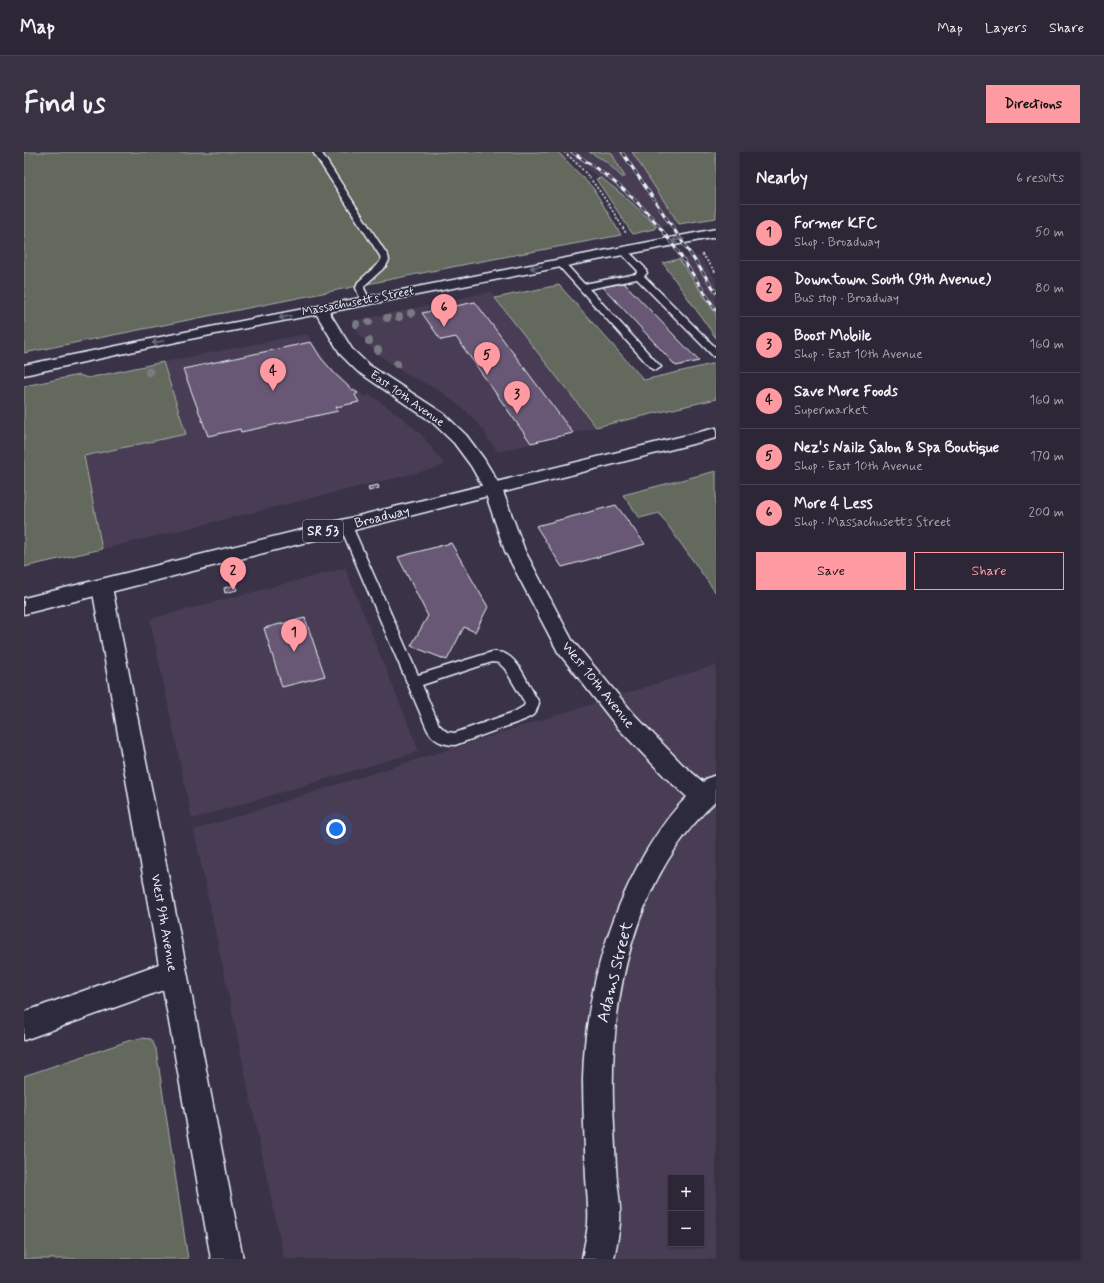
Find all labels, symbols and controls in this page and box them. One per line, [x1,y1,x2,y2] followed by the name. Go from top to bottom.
[20,15,55,40] text: Map
[937,19,963,37] text: Map
[985,19,1027,37] text: Layers
[1049,19,1084,37] text: Share
[986,85,1080,123] button: Directions
[24,86,105,123] text: Find us
[756,167,808,189] text: Nearby
[1016,170,1064,187] text: 6 results
[794,214,877,234] text: Former KFC
[766,224,772,241] text: 1
[1035,224,1064,241] text: 50 m
[794,234,880,251] text: Shop · Broadway
[672,236,685,244] one-way arrow
[530,264,543,272] one-way arrow
[794,270,991,290] text: Downtown South (9th Avenue)
[766,280,772,297] text: 2
[1035,280,1064,297] text: 80 m
[301,283,416,321] street label: Massachusetts Street
[794,290,899,307] text: Bus stop · Broadway
[431,294,457,327] pin: 6
[279,313,292,321] one-way arrow
[794,326,872,346] text: Boost Mobile
[766,336,772,353] text: 3
[1029,336,1064,353] text: 160 m
[151,338,164,346] one-way arrow
[474,342,500,375] pin: 5
[794,346,923,363] text: Shop · East 10th Avenue
[260,358,286,391] pin: 4
[367,367,448,431] street label: East 10th Avenue
[504,381,530,414] pin: 3
[794,382,898,402] text: Save More Foods
[765,392,773,409] text: 4
[1029,392,1064,409] text: 160 m
[794,402,868,419] text: Supermarket
[794,438,999,458] text: Nez's Nailz Salon & Spa Boutique
[765,448,773,465] text: 5
[1030,448,1064,465] text: 170 m
[794,458,923,475] text: Shop · East 10th Avenue
[794,494,873,514] text: More 4 Less
[353,501,411,533] street label: Broadway
[766,504,772,521] text: 6
[1029,504,1064,521] text: 200 m
[794,514,951,531] text: Shop · Massachusetts Street
[303,520,343,542] road number: SR 53
[756,552,906,590] button: Save
[914,552,1064,590] button: Share
[220,557,246,590] pin: 2
[281,619,307,652] pin: 1
[558,638,638,732] street label: West 10th Avenue
[326,819,346,839] your location
[147,873,181,973] street label: West 9th Avenue
[592,919,638,1025] street label: Adams Street
[668,1175,704,1247] map controls
[668,1175,704,1211] button: +
[668,1211,704,1247] button: −

